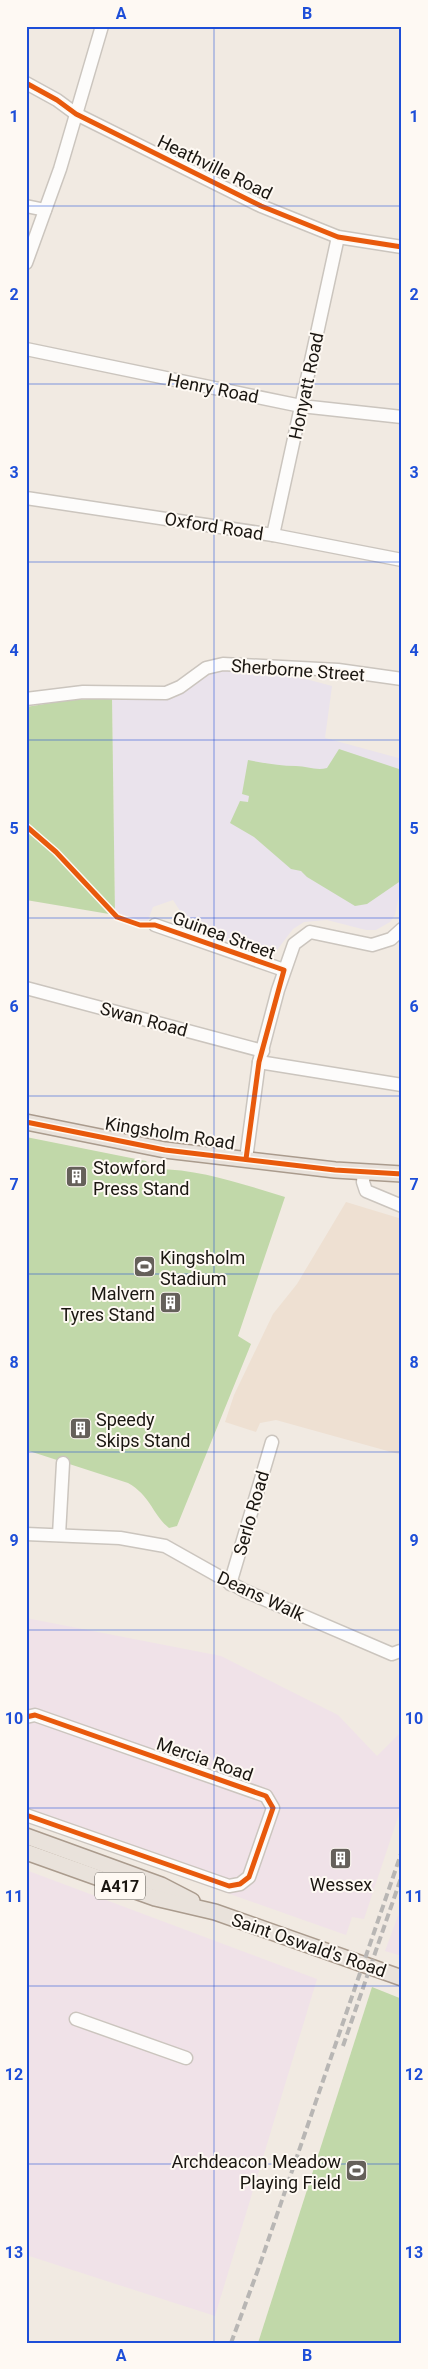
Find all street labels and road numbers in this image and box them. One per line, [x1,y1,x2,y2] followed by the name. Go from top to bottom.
[154,130,276,204] street label: Heathville Road
[284,331,328,441] street label: Honyatt Road
[165,369,261,407] street label: Henry Road
[163,508,265,544] street label: Oxford Road
[230,655,366,685] street label: Sherborne Street
[170,907,278,963] street label: Guinea Street
[98,997,190,1041] street label: Swan Road
[104,1112,236,1154] street label: Kingsholm Road
[229,1468,273,1558] street label: Serlo Road
[214,1567,309,1626] street label: Deans Walk
[154,1733,256,1785] street label: Mercia Road
[95,1872,145,1900] road number: A417
[229,1909,389,1981] street label: Saint Oswald's Road

